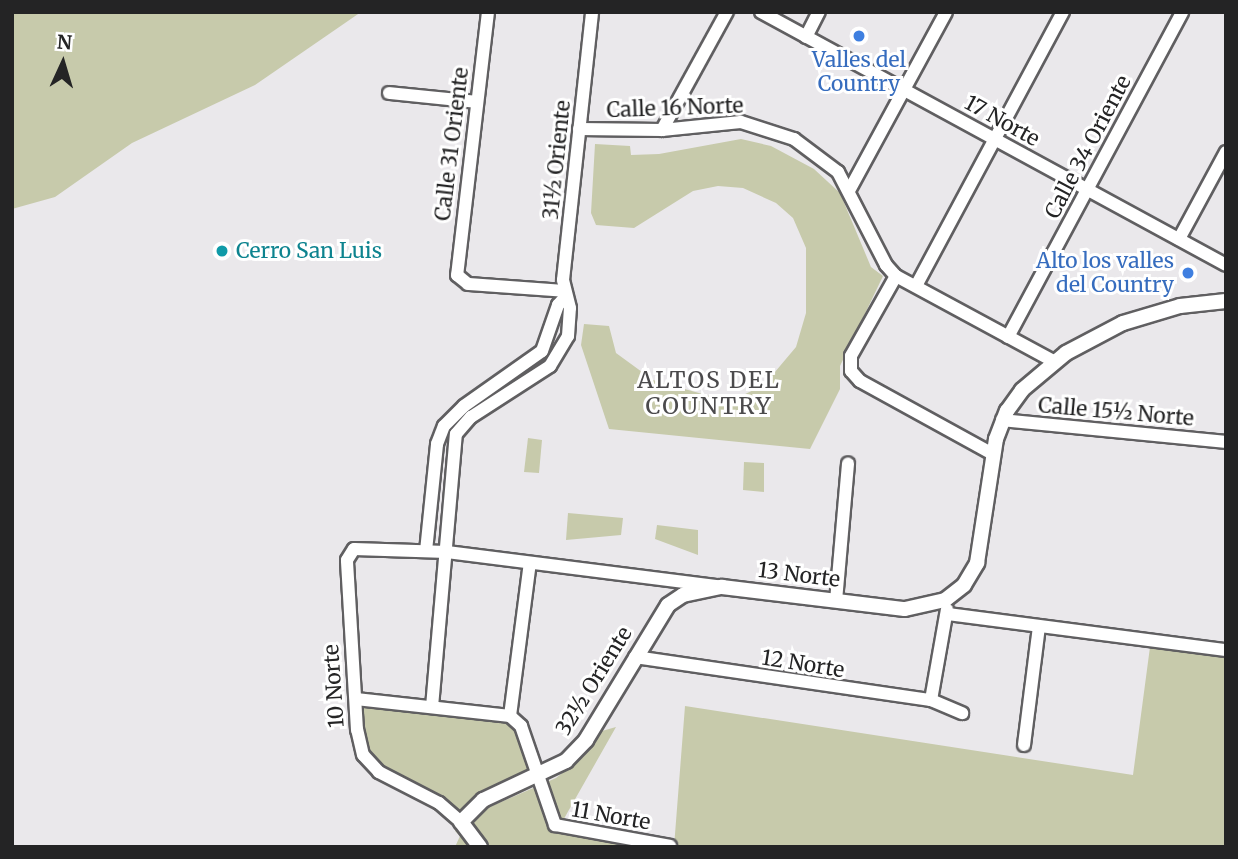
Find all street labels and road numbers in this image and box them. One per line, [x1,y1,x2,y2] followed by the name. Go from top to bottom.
[430,66,474,222] street label: Calle 31 Oriente
[1040,71,1136,223] street label: Calle 34 Oriente
[960,90,1044,152] street label: 17 Norte
[606,93,744,123] street label: Calle 16 Norte
[538,99,576,221] street label: 31½ Oriente
[1037,393,1195,431] street label: Calle 15½ Norte
[757,557,841,593] street label: 13 Norte
[551,622,637,740] street label: 32½ Oriente
[319,643,349,729] street label: 10 Norte
[760,645,846,683] street label: 12 Norte
[570,797,652,835] street label: 11 Norte

